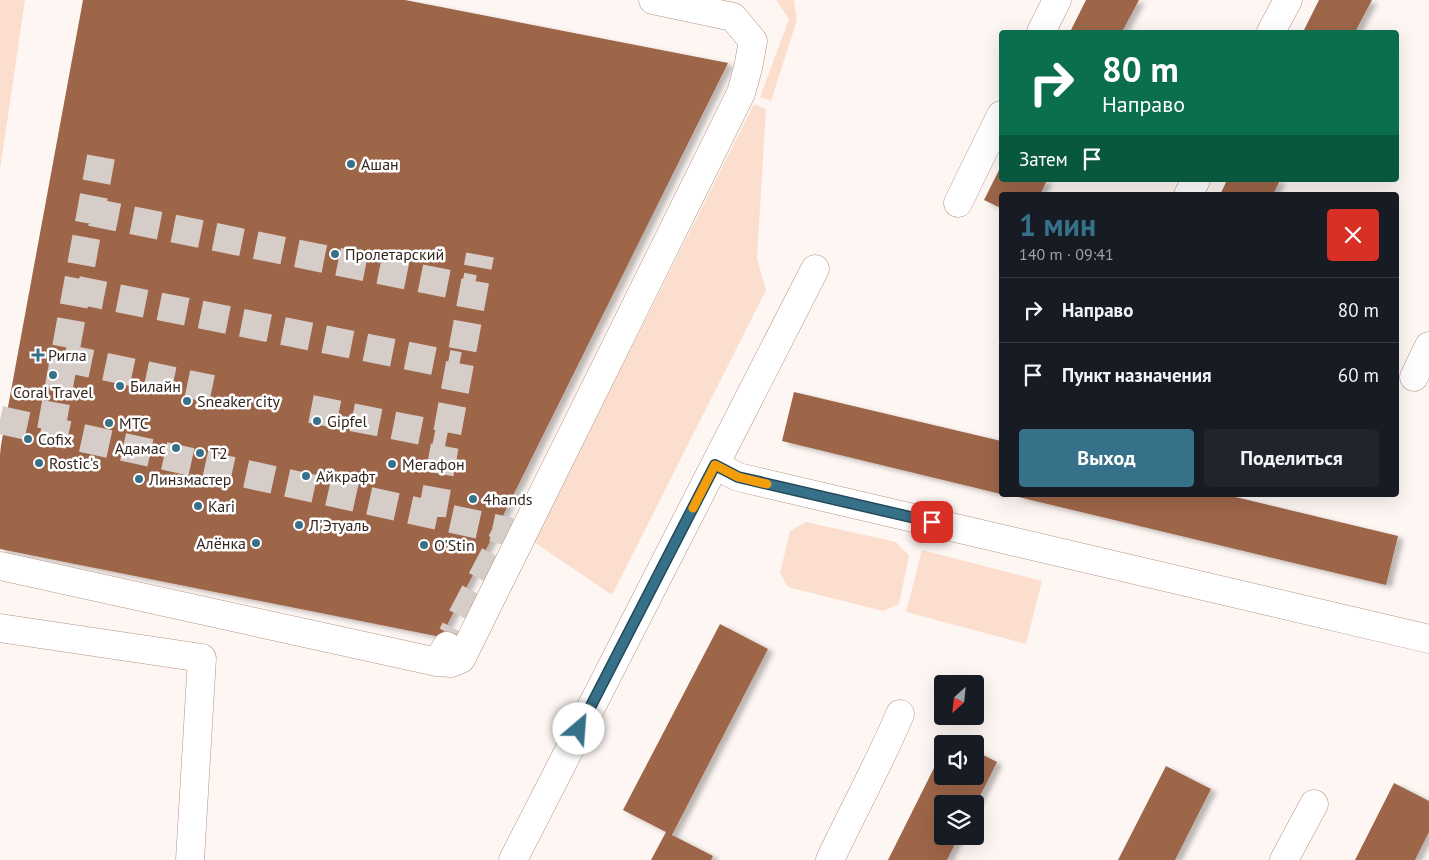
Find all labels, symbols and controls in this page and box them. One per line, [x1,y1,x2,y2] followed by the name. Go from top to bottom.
[1102,46,1179,92] text: 80 m
[1019,50,1084,115] icon: right
[1102,90,1185,118] text: Направо
[1078,145,1106,173] icon: arrive
[1019,147,1068,171] text: Затем
[361,154,399,174] place label: Ашан
[345,158,357,170] marker: Ашан
[1019,205,1096,244] text: 1 мин
[1327,209,1379,261] button: close
[345,244,444,264] place label: Пролетарский
[1019,244,1114,264] text: 140 m · 09:41
[329,248,341,260] marker: Пролетарский
[1019,296,1047,324] icon: right
[1062,298,1133,322] text: Направо
[1338,298,1379,322] text: 80 m
[48,345,87,365] place label: Ригла
[32,349,44,361] marker: Ригла
[1019,361,1047,389] icon: arrive
[1062,363,1212,387] text: Пункт назначения
[1338,363,1379,387] text: 60 m
[47,369,59,381] marker: Coral Travel
[130,376,181,396] place label: Билайн
[114,380,126,392] marker: Билайн
[13,382,93,402] place label: Coral Travel
[197,391,281,411] place label: Sneaker city
[181,395,193,407] marker: Sneaker city
[327,411,368,431] place label: Gipfel
[119,413,149,433] place label: МТС
[311,415,323,427] marker: Gipfel
[103,417,115,429] marker: МТС
[38,429,72,449] place label: Cofix
[1019,429,1194,487] button: Выход
[1204,429,1379,487] button: Поделиться
[22,433,34,445] marker: Cofix
[115,438,166,458] place label: Адамас
[170,442,182,454] marker: Адамас
[210,443,228,463] place label: T2
[194,447,206,459] marker: T2
[49,453,99,473] place label: Rostic's
[402,454,465,474] place label: Мегафон
[33,457,45,469] marker: Rostic's
[386,458,398,470] marker: Мегафон
[316,466,376,486] place label: Айкрафт
[148,469,232,489] place label: Линзмастер
[300,470,312,482] marker: Айкрафт
[133,473,145,485] marker: Линзмастер
[483,489,533,509] place label: 4hands
[467,493,479,505] marker: 4hands
[208,496,235,516] place label: Kari
[192,500,204,512] marker: Kari
[911,501,953,543] pin
[918,508,946,536] icon: arrive
[308,515,369,535] place label: Л'Этуаль
[293,519,305,531] marker: Л'Этуаль
[196,533,246,553] place label: Алёнка
[434,535,475,555] place label: O'Stin
[250,537,262,549] marker: Алёнка
[418,539,430,551] marker: O'Stin
[934,675,984,725] north arrow
[934,675,984,845] map controls
[552,702,604,754] position arrow
[934,735,984,785] button: sound
[934,795,984,845] button: layers

